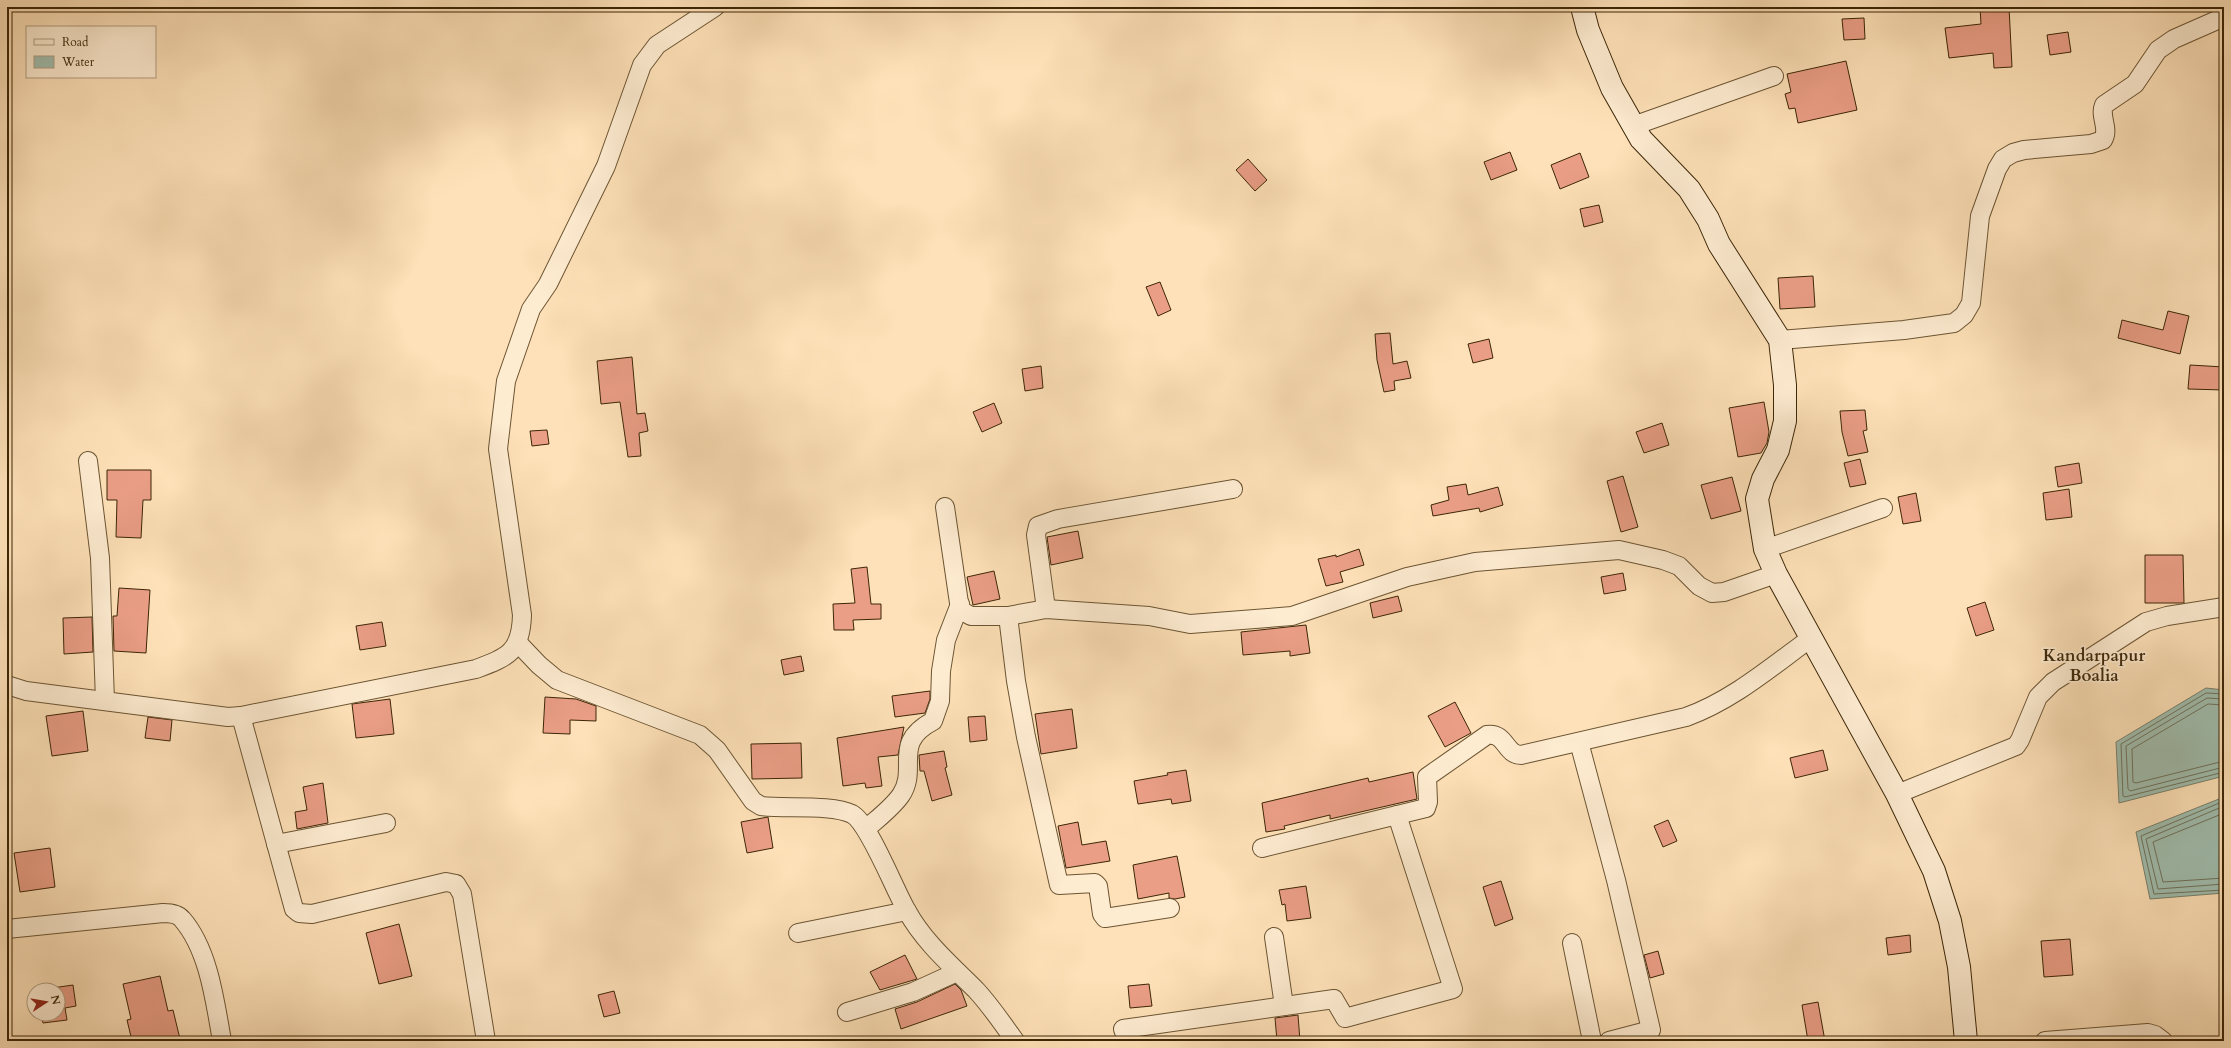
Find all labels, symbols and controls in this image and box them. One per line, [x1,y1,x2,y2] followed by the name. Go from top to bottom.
[26,26,156,78] legend
[62,34,89,50] text: Road
[61,54,95,70] text: Water
[2043,644,2146,687] district label: Kandarpapur Boalia
[26,982,66,1022] north arrow
[47,994,64,1007] text: N

